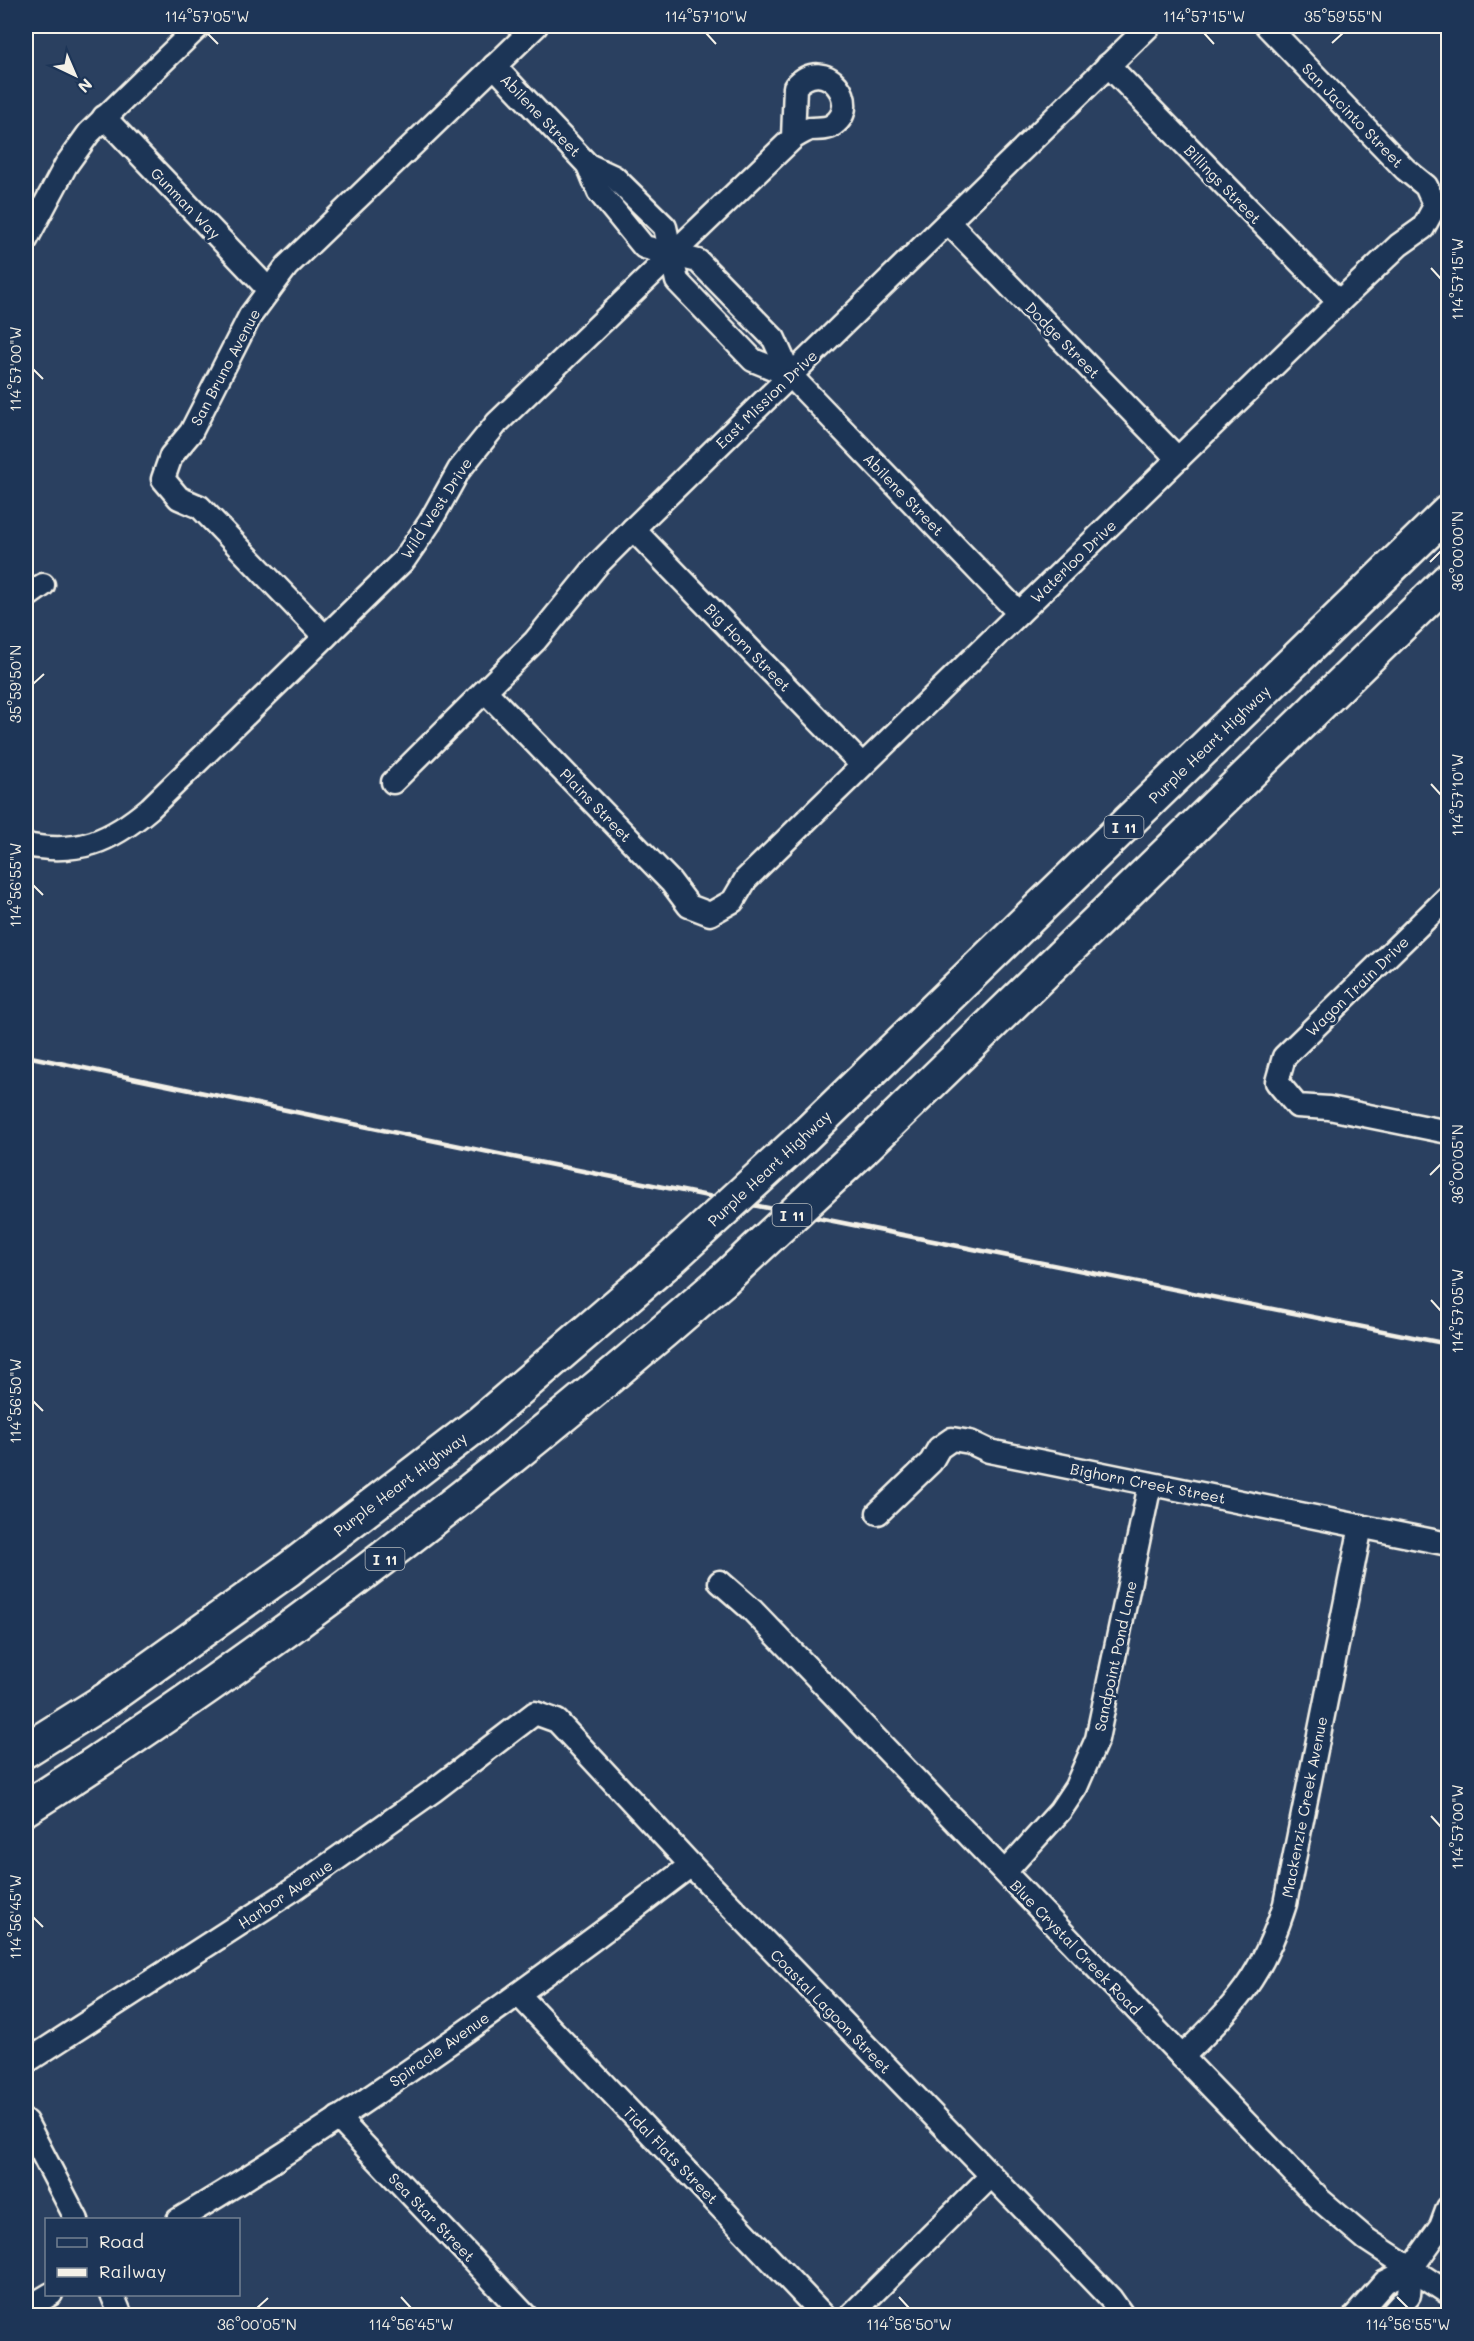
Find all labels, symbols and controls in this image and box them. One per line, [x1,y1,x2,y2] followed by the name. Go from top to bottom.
[165,6,249,26] text: 114°57'05"W
[665,6,747,26] text: 114°57'10"W
[1163,6,1245,26] text: 114°57'15"W
[1304,6,1382,26] text: 35°59'55"N
[45,45,105,105] north arrow
[1298,58,1408,172] street label: San Jacinto Street
[496,69,586,161] street label: Abilene Street
[74,74,97,98] text: N
[1180,140,1266,228] street label: Billings Street
[147,163,225,243] street label: Gunman Way
[1447,238,1467,320] text: 114°57'15"W
[1021,297,1105,383] street label: Dodge Street
[186,305,264,429] street label: San Bruno Avenue
[5,326,25,412] text: 114°57'00"W
[711,345,821,453] street label: East Mission Drive
[859,448,949,540] street label: Abilene Street
[396,454,476,562] street label: Wild West Drive
[1447,511,1467,591] text: 36°00'00"N
[1026,515,1120,607] street label: Waterloo Drive
[701,599,795,695] street label: Big Horn Street
[5,645,25,723] text: 35°59'50"N
[1144,681,1274,807] street label: Purple Heart Highway
[1447,754,1467,836] text: 114°57'10"W
[556,764,636,846] street label: Plains Street
[1104,816,1144,838] road number: I 11
[5,842,25,928] text: 114°56'55"W
[1301,932,1413,1040] street label: Wagon Train Drive
[703,1105,835,1230] street label: Purple Heart Highway
[1447,1124,1467,1204] text: 36°00'05"N
[772,1204,812,1226] road number: I 11
[1447,1269,1467,1353] text: 114°57'05"W
[5,1358,25,1444] text: 114°56'50"W
[329,1427,471,1541] street label: Purple Heart Highway
[1069,1458,1227,1508] street label: Bighorn Creek Street
[366,1548,404,1570] road number: I 11
[1089,1579,1141,1733] street label: Sandpoint Pond Lane
[1277,1715,1331,1899] street label: Mackenzie Creek Avenue
[1447,1784,1467,1870] text: 114°57'00"W
[234,1855,336,1933] street label: Harbor Avenue
[5,1874,25,1960] text: 114°56'45"W
[1006,1875,1146,2019] street label: Blue Crystal Creek Road
[766,1945,896,2077] street label: Coastal Lagoon Street
[385,2007,493,2091] street label: Spiracle Avenue
[619,2102,723,2208] street label: Tidal Flats Street
[384,2168,480,2266] street label: Sea Star Street
[45,2218,240,2296] legend
[99,2229,144,2253] text: Road
[99,2259,166,2283] text: Railway
[217,2314,297,2334] text: 36°00'05"N
[368,2314,454,2334] text: 114°56'45"W
[866,2314,952,2334] text: 114°56'50"W
[1365,2314,1451,2334] text: 114°56'55"W

